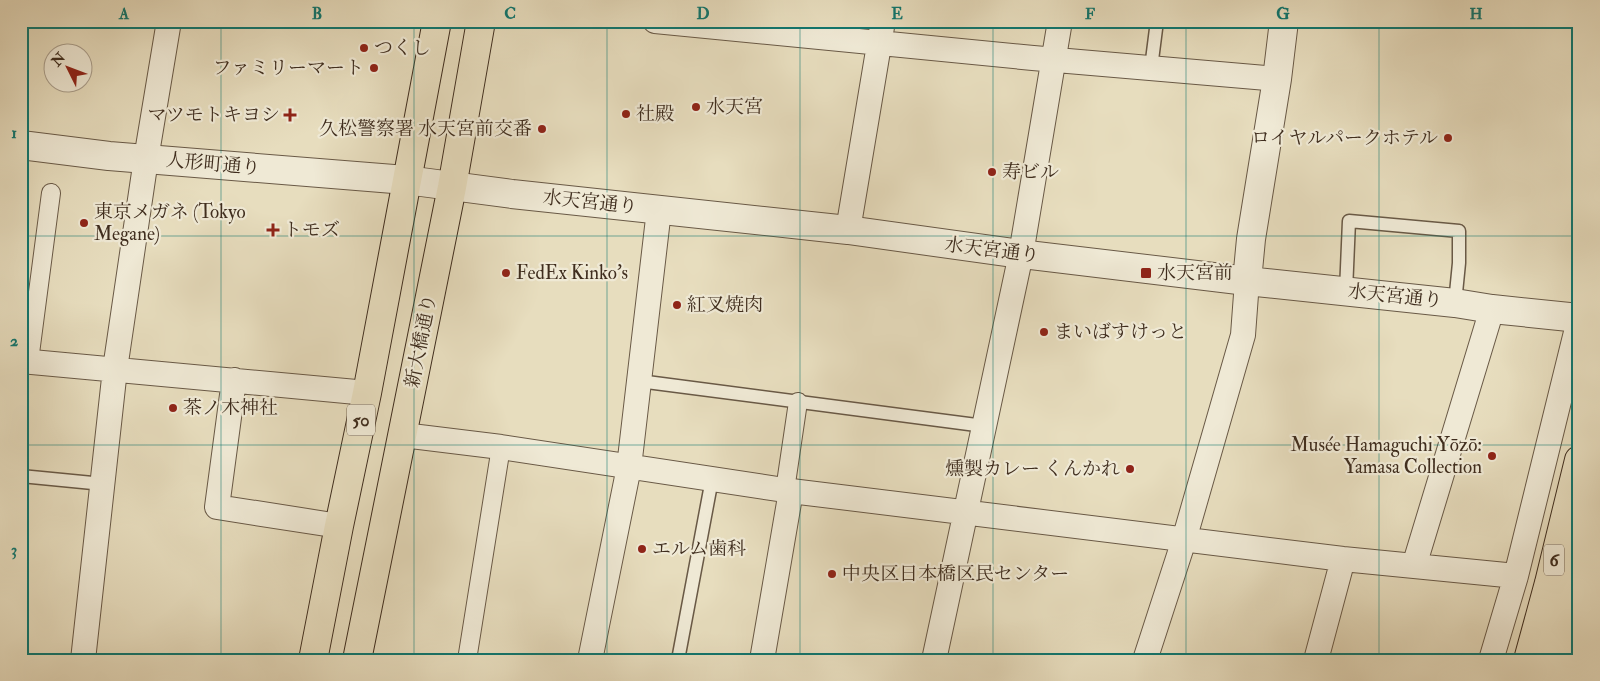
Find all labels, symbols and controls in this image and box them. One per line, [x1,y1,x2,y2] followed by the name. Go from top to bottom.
[118,4,130,24] text: A
[312,4,322,24] text: B
[504,4,516,24] text: C
[696,4,710,24] text: D
[891,4,903,24] text: E
[1085,4,1095,24] text: F
[1276,4,1290,24] text: G
[1469,4,1483,24] text: H
[374,36,431,60] place label: つくし
[42,42,92,92] north arrow
[358,42,370,54] marker: つくし
[48,49,70,71] text: N
[212,56,364,80] place label: ファミリーマート
[368,62,380,74] marker: ファミリーマート
[706,95,763,119] place label: 水天宮
[690,101,702,113] marker: 水天宮
[636,102,674,126] place label: 社殿
[148,103,280,127] place label: マツモトキヨシ
[620,108,632,120] marker: 社殿
[284,109,296,121] marker: マツモトキヨシ
[319,117,532,141] place label: 久松警察署 水天宮前交番
[11,123,17,143] text: 1
[536,123,548,135] marker: 久松警察署 水天宮前交番
[1251,126,1438,150] place label: ロイヤルパークホテル
[1442,132,1454,144] marker: ロイヤルパークホテル
[165,148,261,180] street label: 人形町通り
[1002,160,1059,184] place label: 寿ビル
[986,166,998,178] marker: 寿ビル
[541,185,639,219] street label: 水天宮通り
[94,200,246,246] place label: 東京メガネ (Tokyo Megane)
[78,217,90,229] marker: 東京メガネ (Tokyo Megane)
[283,218,340,242] place label: トモズ
[267,224,279,236] marker: トモズ
[943,232,1041,268] street label: 水天宮通り
[516,261,628,285] place label: FedEx Kinko's
[1157,261,1233,285] place label: 水天宮前
[1139,266,1153,280] marker: 水天宮前
[500,267,512,279] marker: FedEx Kinko's
[1346,279,1444,313] street label: 水天宮通り
[400,292,442,390] street label: 新大橋通り
[687,293,763,317] place label: 紅叉焼肉
[671,299,683,311] marker: 紅叉焼肉
[1054,320,1187,344] place label: まいばすけっと
[1038,326,1050,338] marker: まいばすけっと
[10,331,18,351] text: 2
[183,396,278,420] place label: 茶ノ木神社
[167,402,179,414] marker: 茶ノ木神社
[347,404,375,436] road number: 50
[1290,433,1482,479] place label: Musée Hamaguchi Yōzō: Yamasa Collection
[1486,450,1498,462] marker: Musée Hamaguchi Yōzō: Yamasa Collection
[945,457,1120,481] place label: 燻製カレー くんかれ
[1124,463,1136,475] marker: 燻製カレー くんかれ
[652,537,746,561] place label: エルム歯科
[11,540,17,560] text: 3
[636,543,648,555] marker: エルム歯科
[1544,544,1564,576] road number: 6
[842,562,1069,586] place label: 中央区日本橋区民センター
[826,568,838,580] marker: 中央区日本橋区民センター

